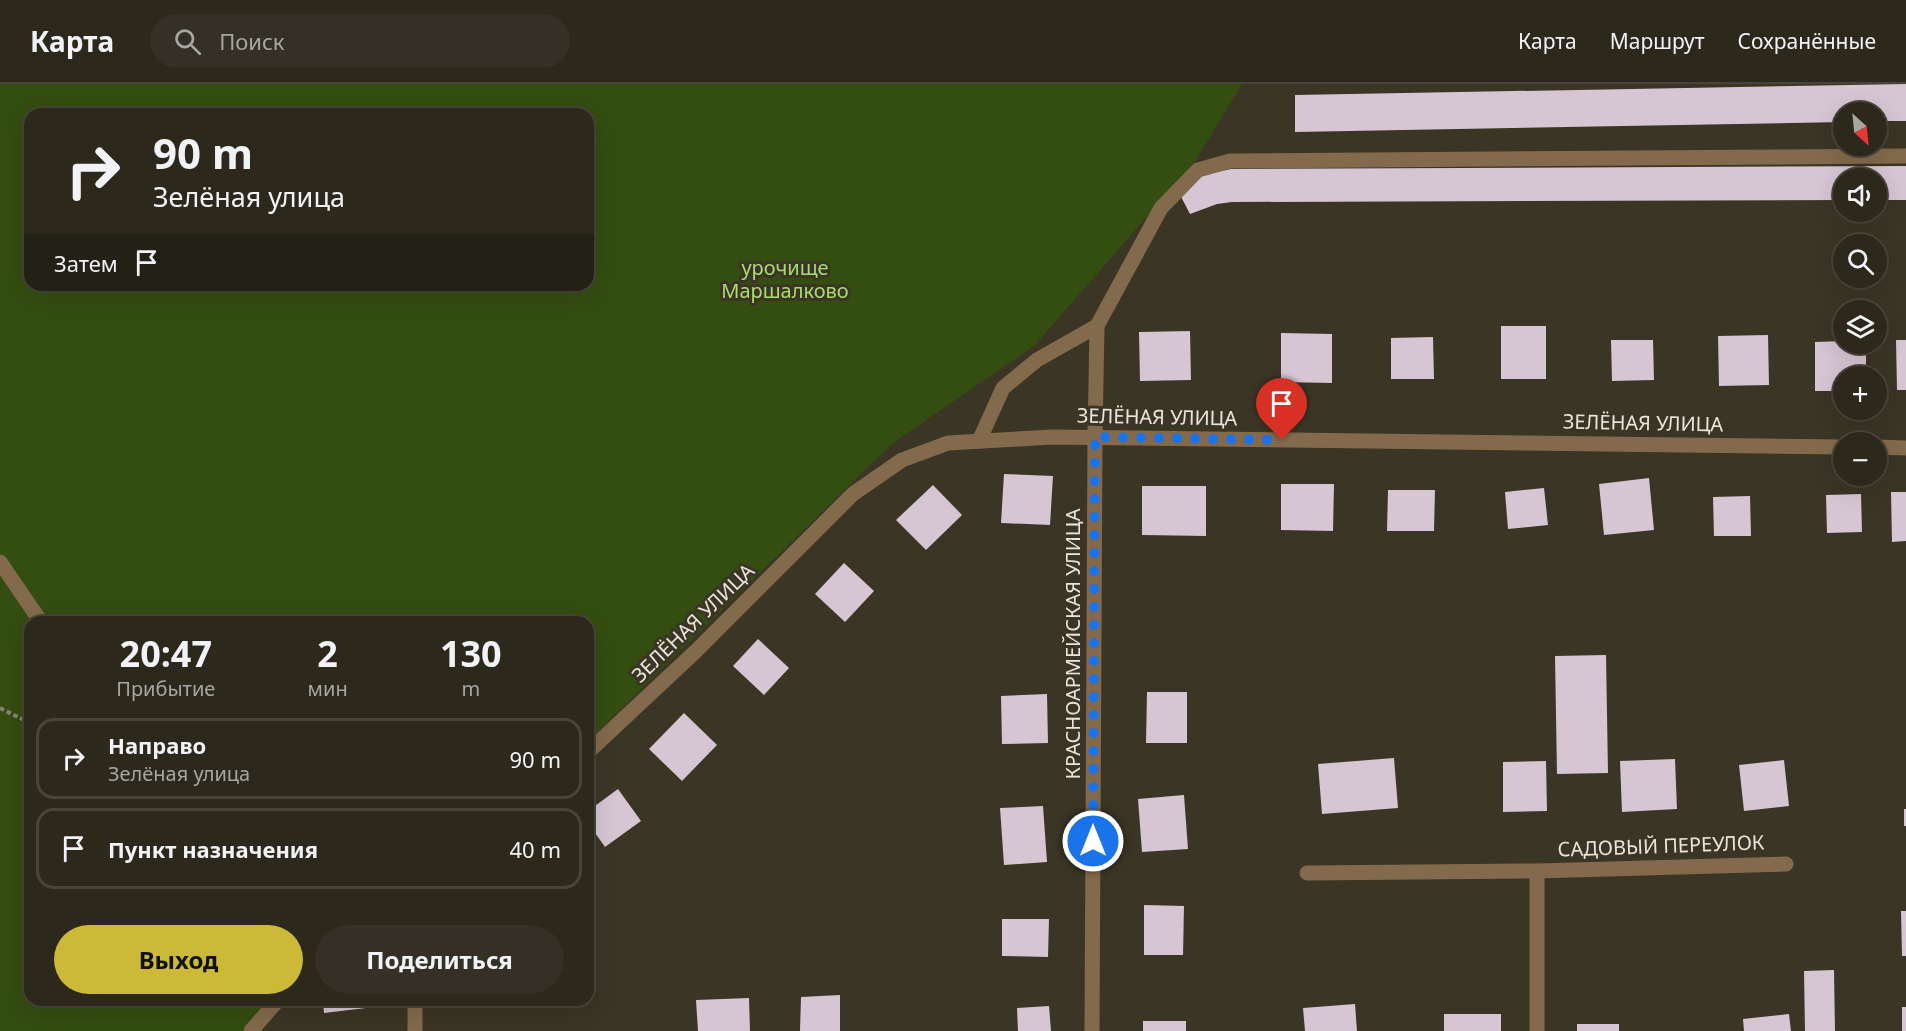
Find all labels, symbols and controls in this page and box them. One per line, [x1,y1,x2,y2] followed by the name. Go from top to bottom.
[150,14,570,68] search box
[30,22,114,60] text: Карта
[171,25,204,58] icon: search
[219,26,285,56] text: Поиск
[1518,27,1577,55] text: Карта
[1610,27,1705,55] text: Маршрут
[1738,27,1876,55] text: Сохранённые
[1833,102,1887,156] north arrow
[1833,102,1887,486] map controls
[153,124,253,181] text: 90 m
[54,132,132,210] icon: right
[1833,168,1887,222] button: sound
[153,178,345,215] text: Зелёная улица
[1833,234,1887,288] button: search
[130,246,163,279] icon: arrive
[54,248,118,278] text: Затем
[721,254,849,304] park label: урочище Маршалково
[1833,300,1887,354] button: layers
[1833,366,1887,420] button: +
[1256,378,1307,440] pin
[1265,387,1298,420] icon: arrive
[1077,402,1238,431] street label: ЗЕЛЁНАЯ УЛИЦА
[1563,408,1724,437] street label: ЗЕЛЁНАЯ УЛИЦА
[1833,432,1887,486] button: −
[1059,508,1086,779] street label: КРАСНОАРМЕЙСКАЯ УЛИЦА
[626,557,760,688] street label: ЗЕЛЁНАЯ УЛИЦА
[120,629,212,678] text: 20:47
[317,629,338,678] text: 2
[440,629,502,678] text: 130
[116,675,215,702] text: Прибытие
[308,675,348,702] text: мин
[461,675,480,702] text: m
[108,730,206,760] text: Направо
[57,742,90,775] icon: right
[510,744,561,774] text: 90 m
[108,760,250,787] text: Зелёная улица
[1061,809,1125,873] position arrow
[1557,828,1765,863] street label: САДОВЫЙ ПЕРЕУЛОК
[57,832,90,865] icon: arrive
[108,834,318,864] text: Пункт назначения
[510,834,561,864] text: 40 m
[54,925,303,994] button: Выход
[315,925,564,994] button: Поделиться

